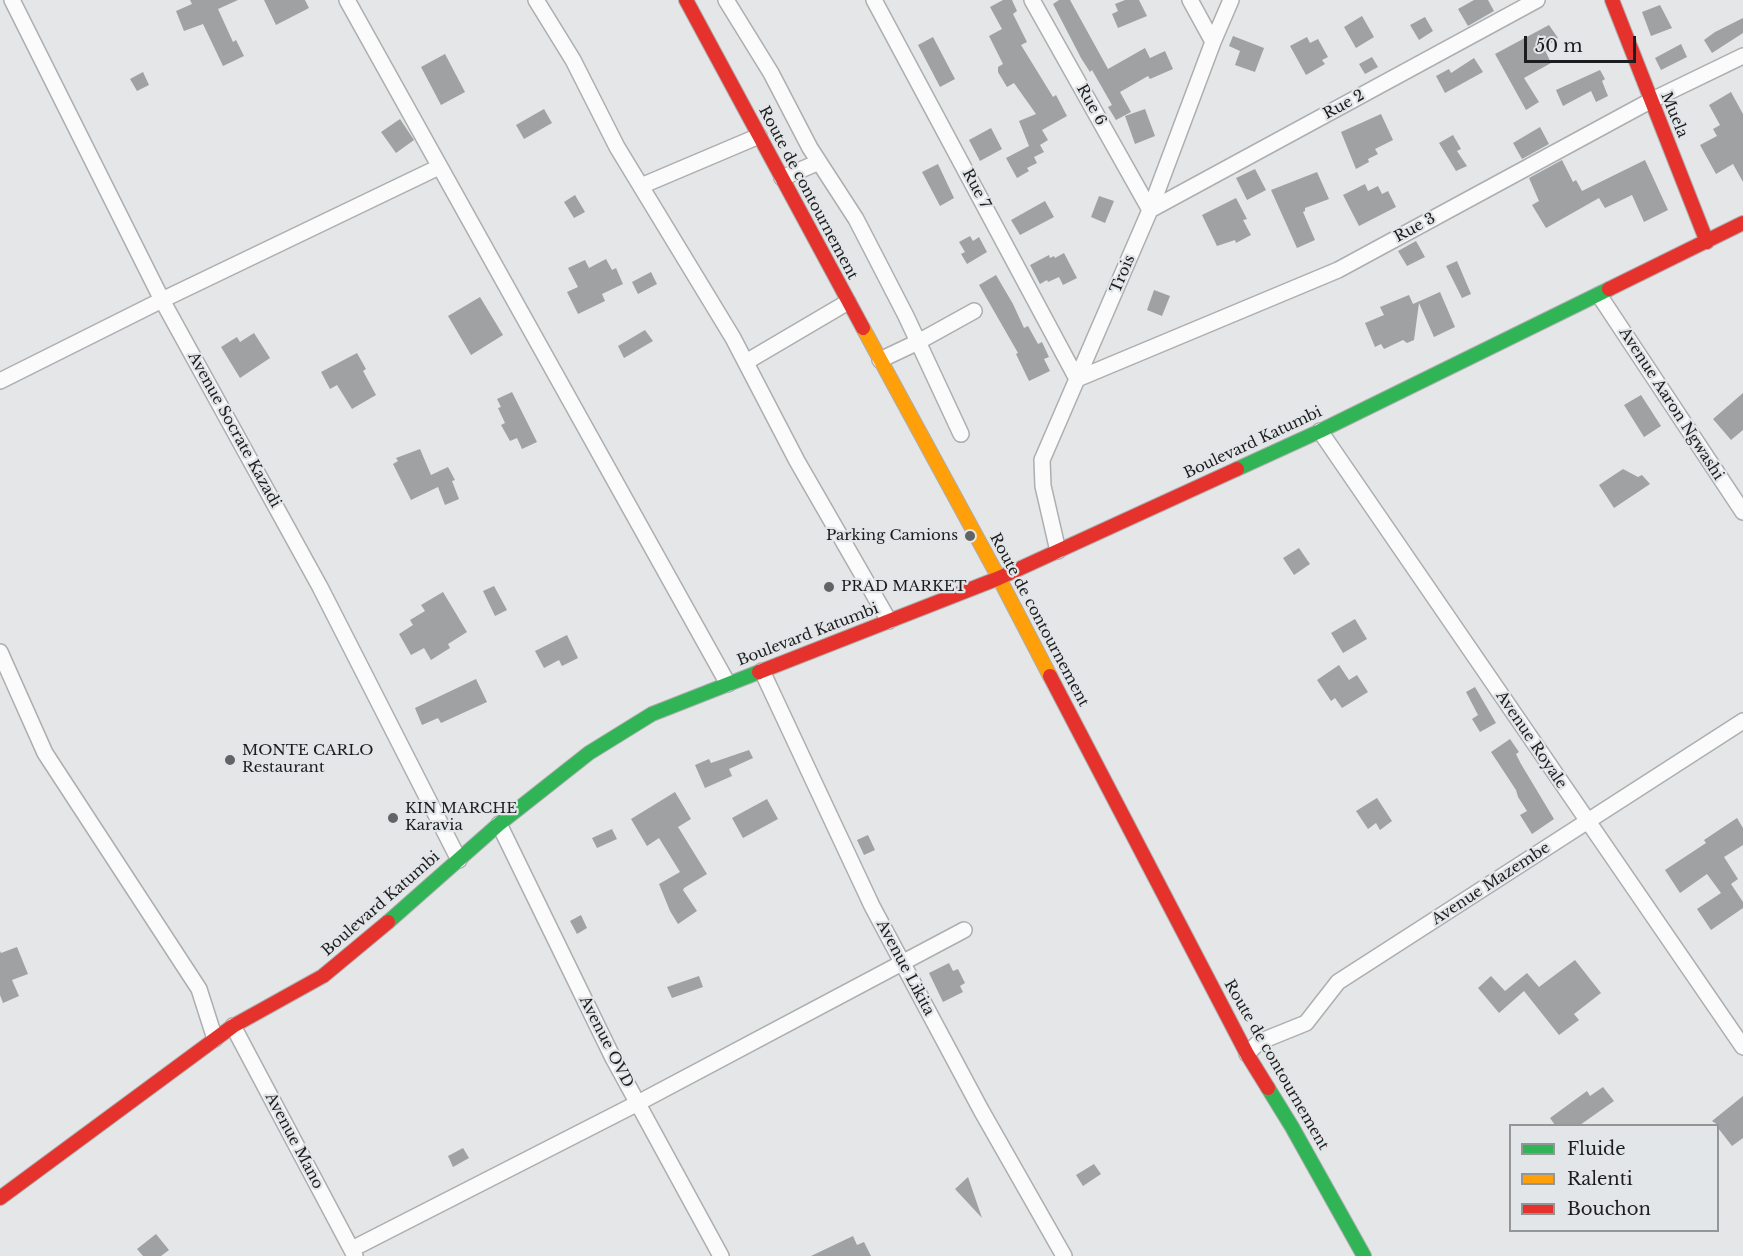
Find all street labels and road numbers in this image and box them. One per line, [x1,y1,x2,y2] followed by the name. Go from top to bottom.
[1072,81,1110,129] street label: Rue 6
[1320,86,1368,124] street label: Rue 2
[1657,89,1691,141] street label: Muela
[755,103,861,283] street label: Route de contournement
[958,166,994,212] street label: Rue 7
[1391,209,1439,247] street label: Rue 3
[1107,252,1139,296] street label: Trois
[1615,324,1727,484] street label: Avenue Aaron Ngwashi
[184,349,284,511] street label: Avenue Socrate Kazadi
[1181,403,1325,483] street label: Boulevard Katumbi
[986,530,1092,710] street label: Route de contournement
[735,600,881,670] street label: Boulevard Katumbi
[1492,688,1570,792] street label: Avenue Royale
[1428,839,1554,929] street label: Avenue Mazembe
[318,848,444,960] street label: Boulevard Katumbi
[872,917,938,1019] street label: Avenue Likita
[1220,977,1332,1153] street label: Route de contournement
[575,993,637,1091] street label: Avenue OVD
[261,1090,327,1192] street label: Avenue Mano

